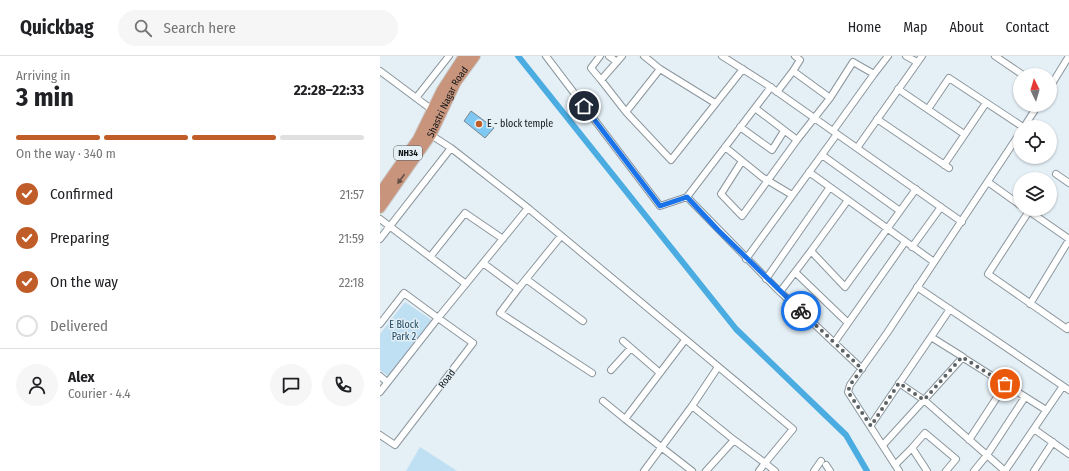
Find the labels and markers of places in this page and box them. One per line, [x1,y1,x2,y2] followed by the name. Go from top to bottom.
[567,89,601,123] pin
[487,118,553,130] place label: E - block temple
[474,119,484,129] marker: E - block temple
[988,367,1022,401] pin

